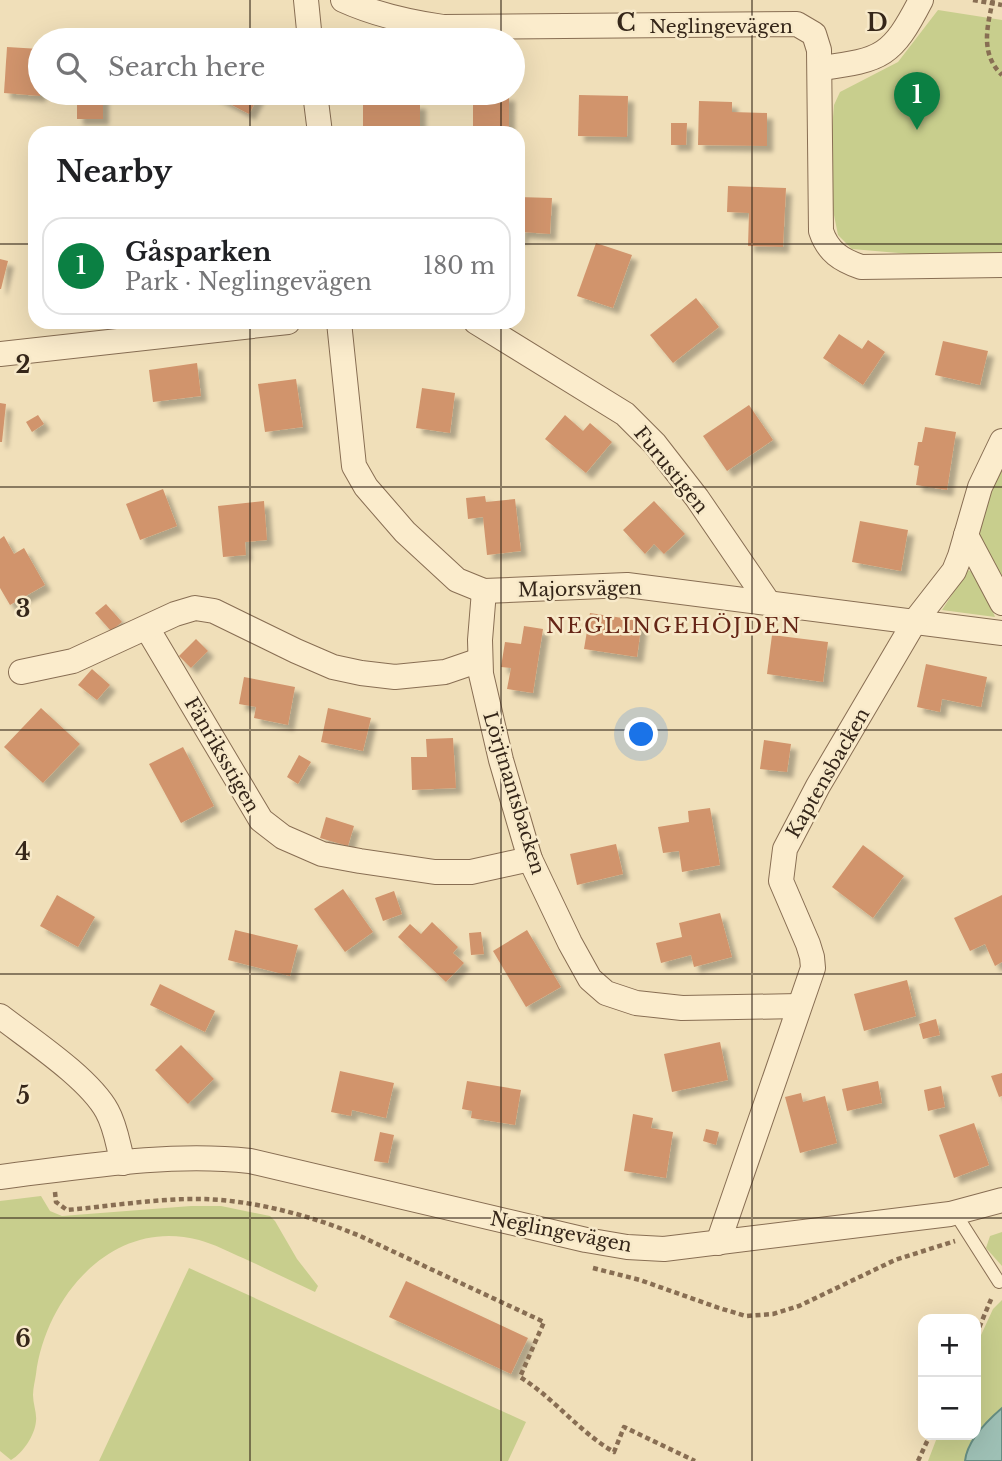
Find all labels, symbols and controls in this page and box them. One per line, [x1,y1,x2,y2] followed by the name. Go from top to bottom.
[617,9,635,37] text: C
[866,9,888,37] text: D
[649,15,793,38] street label: Neglingevägen
[28,28,525,105] search box
[52,48,90,86] icon: search
[108,51,265,83] text: Search here
[894,72,940,130] pin: 1
[56,153,172,190] text: Nearby
[125,236,271,268] text: Gåsparken
[76,252,86,280] text: 1
[423,252,495,280] text: 180 m
[125,268,372,296] text: Park · Neglingevägen
[16,351,30,379] text: 2
[629,422,713,518] street label: Furustigen
[518,576,642,602] street label: Majorsvägen
[16,595,30,623] text: 3
[546,613,802,639] district label: NEGLINGEHÖJDEN
[180,693,264,817] street label: Fänriksstigen
[782,704,874,842] street label: Kaptensbacken
[478,709,550,877] street label: Lörjtnantsbacken
[624,717,658,751] your location
[15,838,31,866] text: 4
[16,1082,30,1110] text: 5
[488,1207,634,1257] street label: Neglingevägen
[918,1314,981,1440] map controls
[918,1314,981,1377] button: +
[15,1325,31,1353] text: 6
[918,1377,981,1440] button: −

